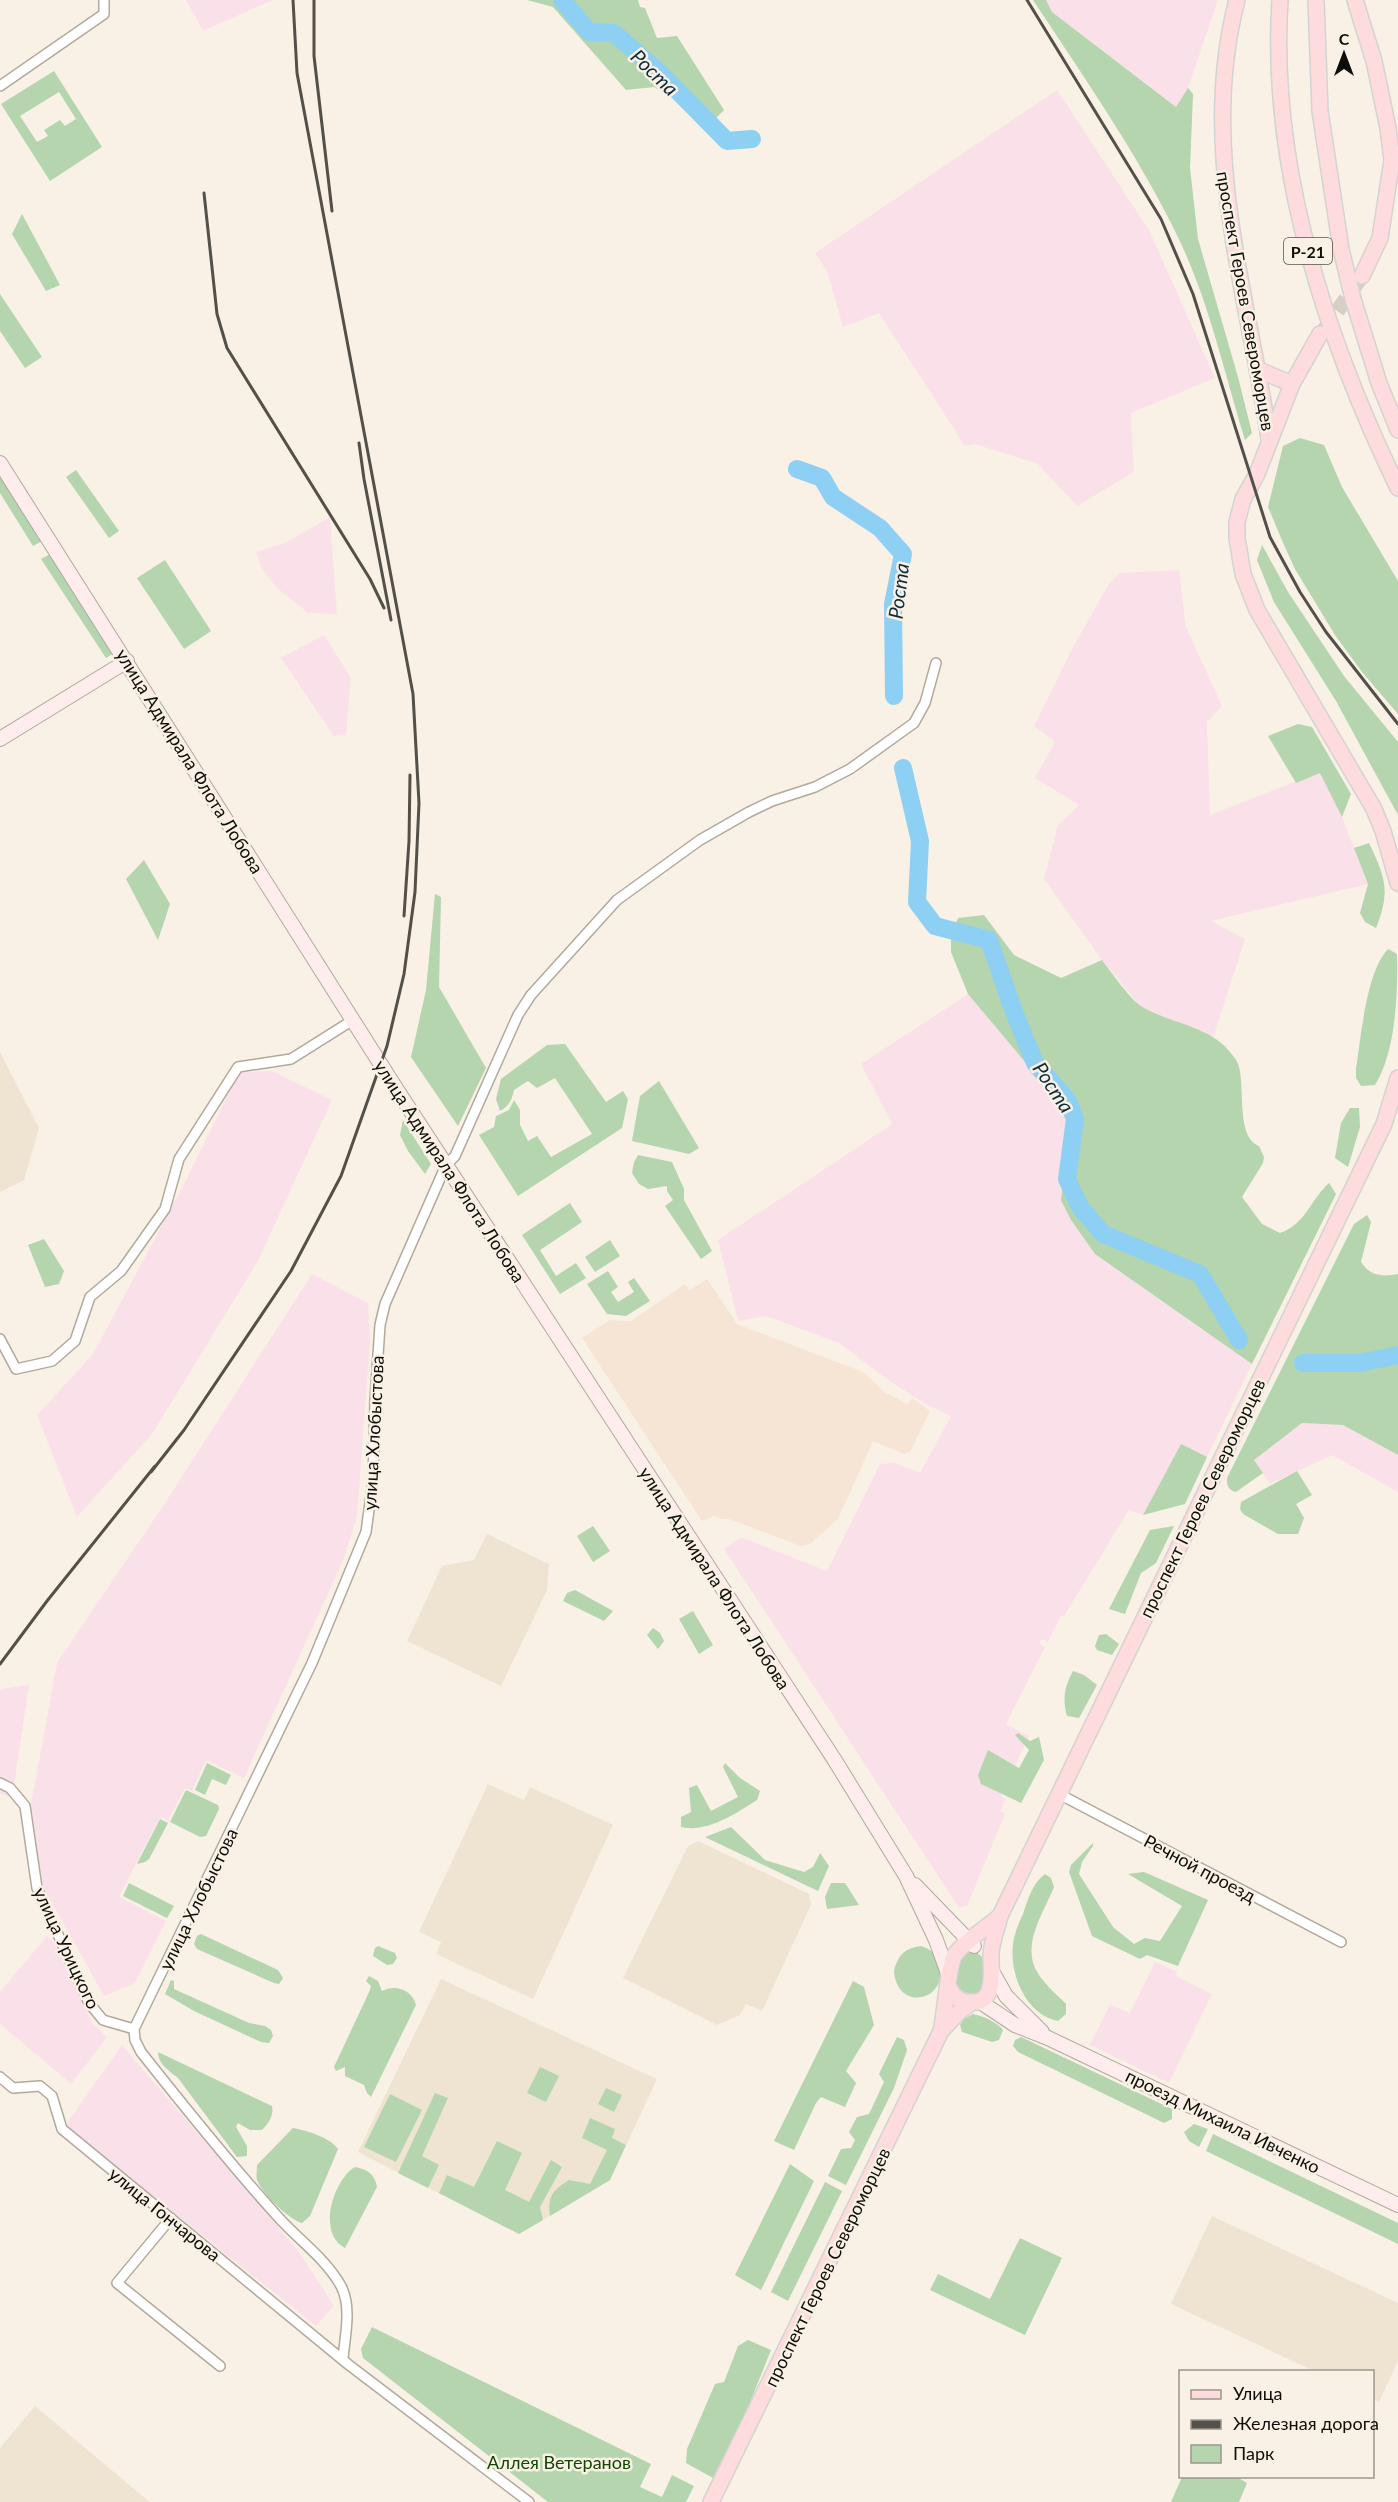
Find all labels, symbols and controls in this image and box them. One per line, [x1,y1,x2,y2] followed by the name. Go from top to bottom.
[1314,24,1374,84] north arrow
[1339,29,1350,48] text: С
[626,44,684,100] water label: Роста
[1212,169,1280,433] street label: проспект Героев Североморцев
[1284,238,1332,264] road number: Р-21
[883,562,913,620] water label: Роста
[112,644,268,878] street label: улица Адмирала Флота Лобова
[370,1056,530,1286] street label: улица Адмирала Флота Лобова
[1028,1057,1080,1117] water label: Роста
[358,1355,388,1511] street label: улица Хлобыстова
[1134,1375,1270,1621] street label: проспект Героев Североморцев
[635,1463,795,1693] street label: улица Адмирала Флота Лобова
[154,1824,242,1974] street label: улица Хлобыстова
[1140,1829,1260,1907] street label: Речной проезд
[29,1884,105,2012] street label: улица Урицкого
[1122,2064,1324,2178] street label: проезд Михаила Ивченко
[759,2144,895,2390] street label: проспект Героев Североморцев
[105,2162,225,2266] street label: улица Гончарова
[1179,2370,1374,2478] legend
[1233,2382,1283,2404] text: Улица
[1233,2412,1379,2434] text: Железная дорога
[1233,2442,1275,2464] text: Парк
[487,2451,631,2473] park label: Аллея Ветеранов

